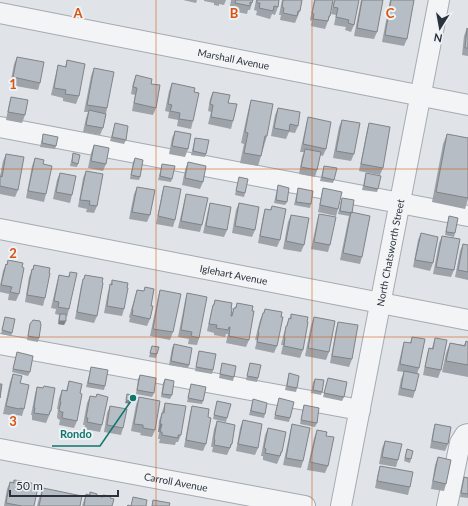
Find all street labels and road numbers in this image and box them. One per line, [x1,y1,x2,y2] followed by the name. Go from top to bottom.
[197,46,270,72] street label: Marshall Avenue
[374,198,406,307] street label: North Chatsworth Street
[199,262,268,287] street label: Iglehart Avenue
[143,470,209,494] street label: Carroll Avenue

